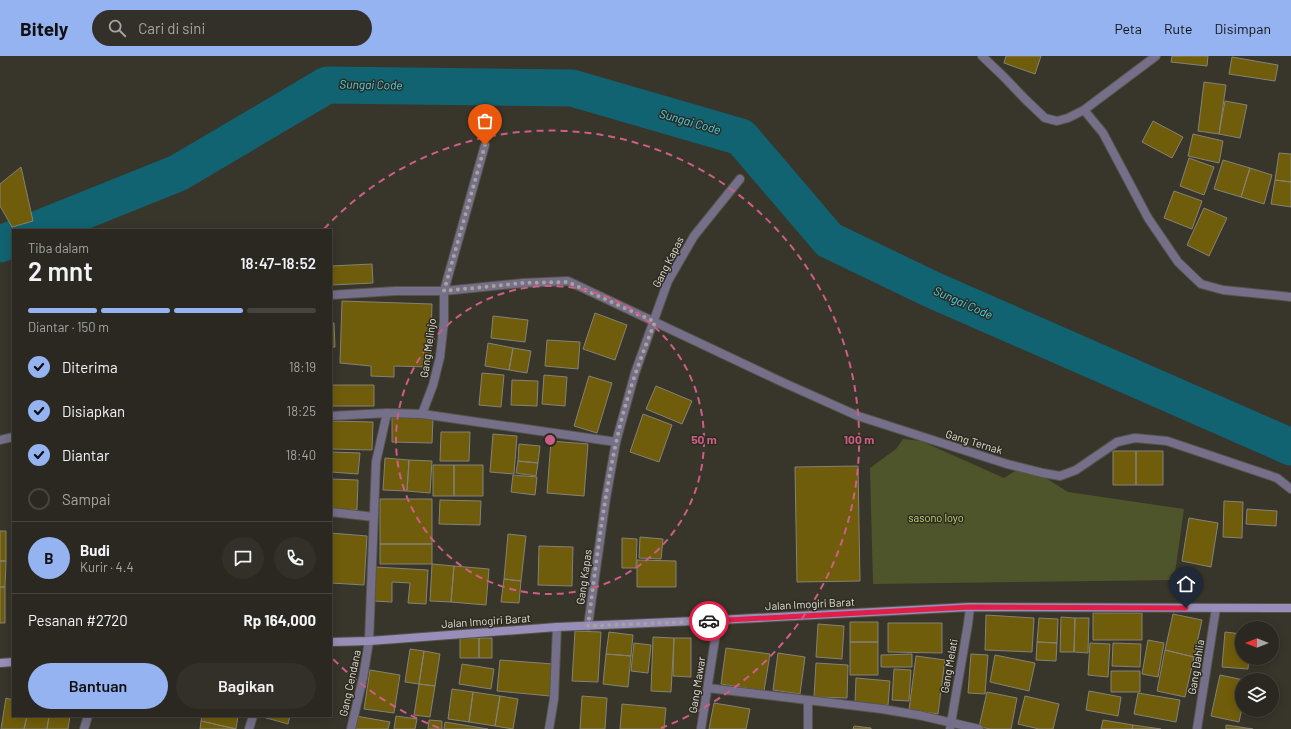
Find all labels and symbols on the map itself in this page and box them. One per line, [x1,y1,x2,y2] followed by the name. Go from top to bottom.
[339,76,403,92] water label: Sungai Code
[468,104,502,145] pin
[658,106,723,136] water label: Sungai Code
[649,234,686,290] street label: Gang Kapas
[932,283,995,321] water label: Sungai Code
[417,317,438,379] street label: Gang Melinjo
[944,427,1005,456] street label: Gang Ternak
[691,432,717,446] text: 50 m
[844,432,874,446] text: 100 m
[543,433,557,447] centre of rings
[908,511,964,524] park label: sasono loyo
[573,548,594,605] street label: Gang Kapas
[1169,567,1203,608] pin
[765,595,855,612] street label: Jalan Imogiri Barat
[689,601,729,641] courier
[441,611,531,630] street label: Jalan Imogiri Barat
[1235,621,1279,665] north arrow
[937,638,960,694] street label: Gang Melati
[1185,638,1206,695] street label: Gang Dahlia
[336,648,363,717] street label: Gang Cendana
[686,656,707,714] street label: Gang Mawar

